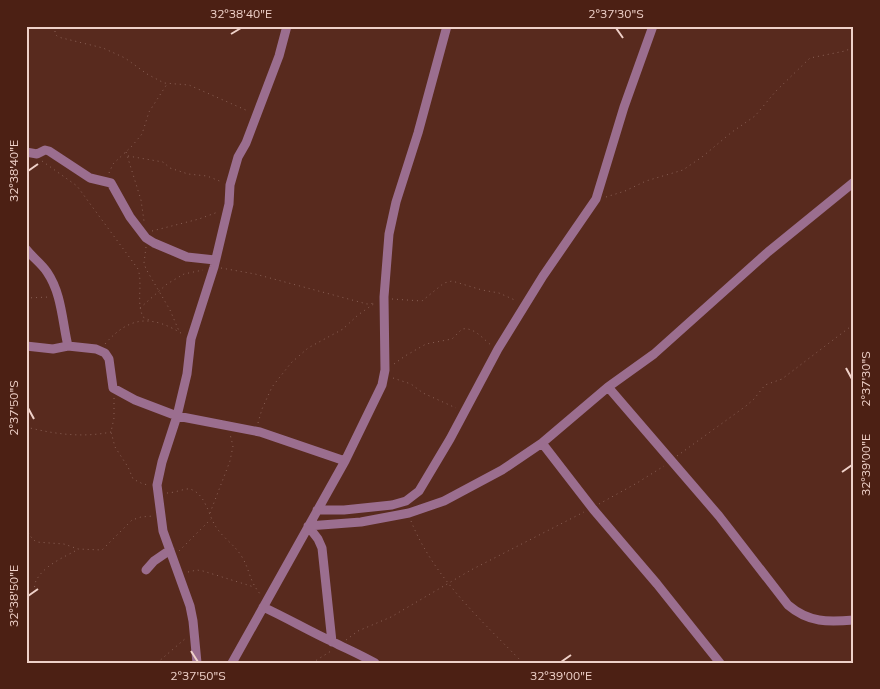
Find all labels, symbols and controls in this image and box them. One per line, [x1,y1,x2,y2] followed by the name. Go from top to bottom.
[210,6,272,21] text: 32°38'40"E
[588,6,644,21] text: 2°37'30"S
[6,140,21,202] text: 32°38'40"E
[858,351,873,407] text: 2°37'30"S
[6,380,21,436] text: 2°37'50"S
[858,434,873,496] text: 32°39'00"E
[6,565,21,627] text: 32°38'50"E
[170,668,226,683] text: 2°37'50"S
[530,668,592,683] text: 32°39'00"E

